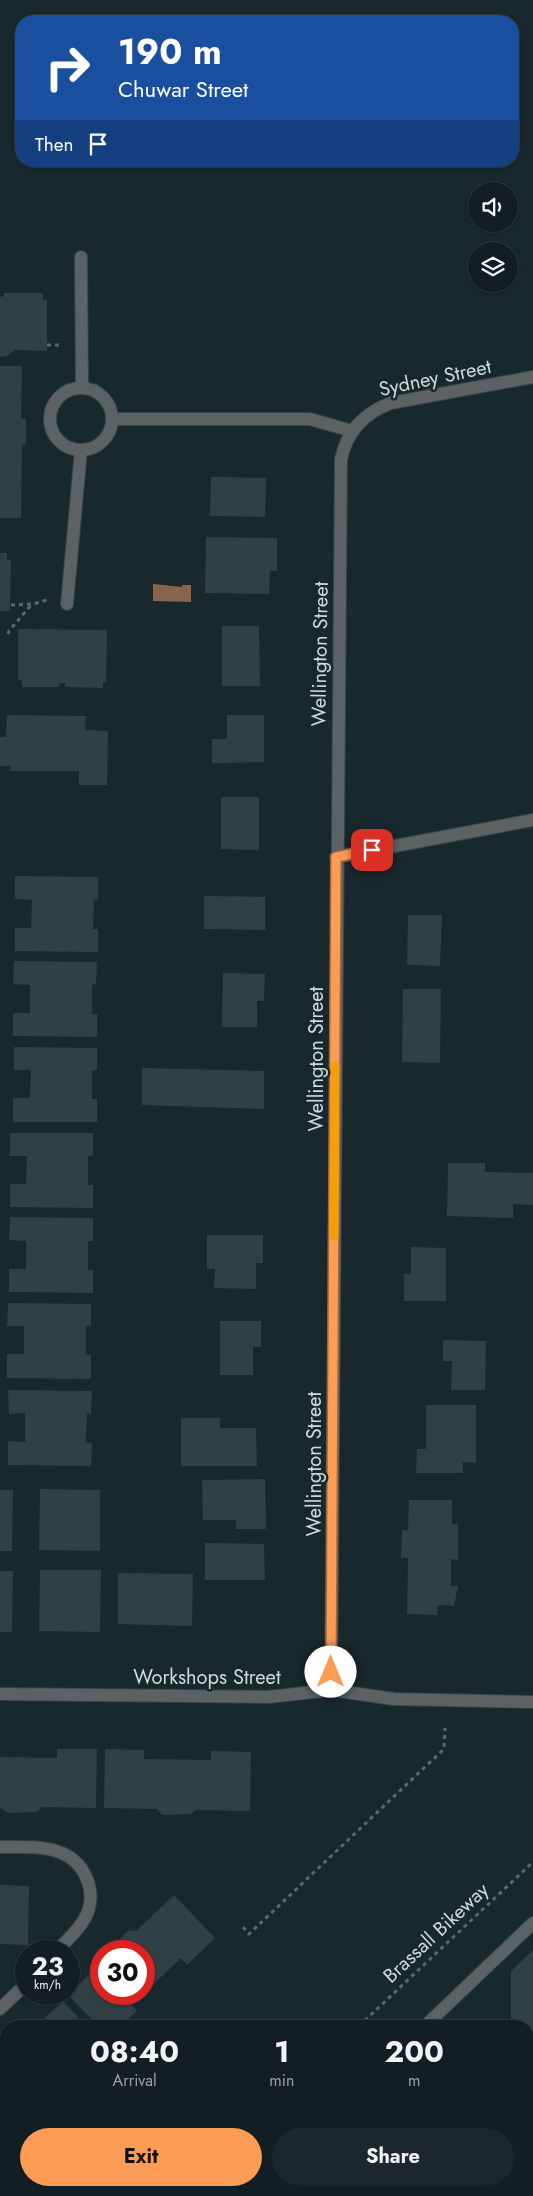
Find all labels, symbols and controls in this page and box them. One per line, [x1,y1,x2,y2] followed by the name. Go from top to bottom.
[118,27,222,77] text: 190 m
[35,35,100,100] icon: right
[118,73,248,105] text: Chuwar Street
[84,130,112,158] icon: arrive
[35,131,74,158] text: Then
[468,182,518,292] map controls
[468,182,518,232] button: sound
[468,242,518,292] button: layers
[376,352,494,404] street label: Sydney Street
[304,581,336,727] street label: Wellington Street
[351,829,393,871] pin
[358,836,386,864] icon: arrive
[302,986,331,1131] street label: Wellington Street
[300,1391,329,1536] street label: Wellington Street
[304,1645,356,1697] position arrow
[133,1663,281,1692] street label: Workshops Street
[377,1876,496,1990] street label: Brassall Bikeway
[90,1940,155,2005] speed limit sign: 30
[32,1948,63,1984] text: 23
[34,1976,61,1994] text: km/h
[90,2030,179,2073] text: 08:40
[274,2030,289,2073] text: 1
[384,2030,444,2073] text: 200
[113,2069,157,2092] text: Arrival
[269,2069,294,2092] text: min
[408,2069,420,2092] text: m
[20,2128,262,2186] button: Exit
[272,2128,514,2186] button: Share

